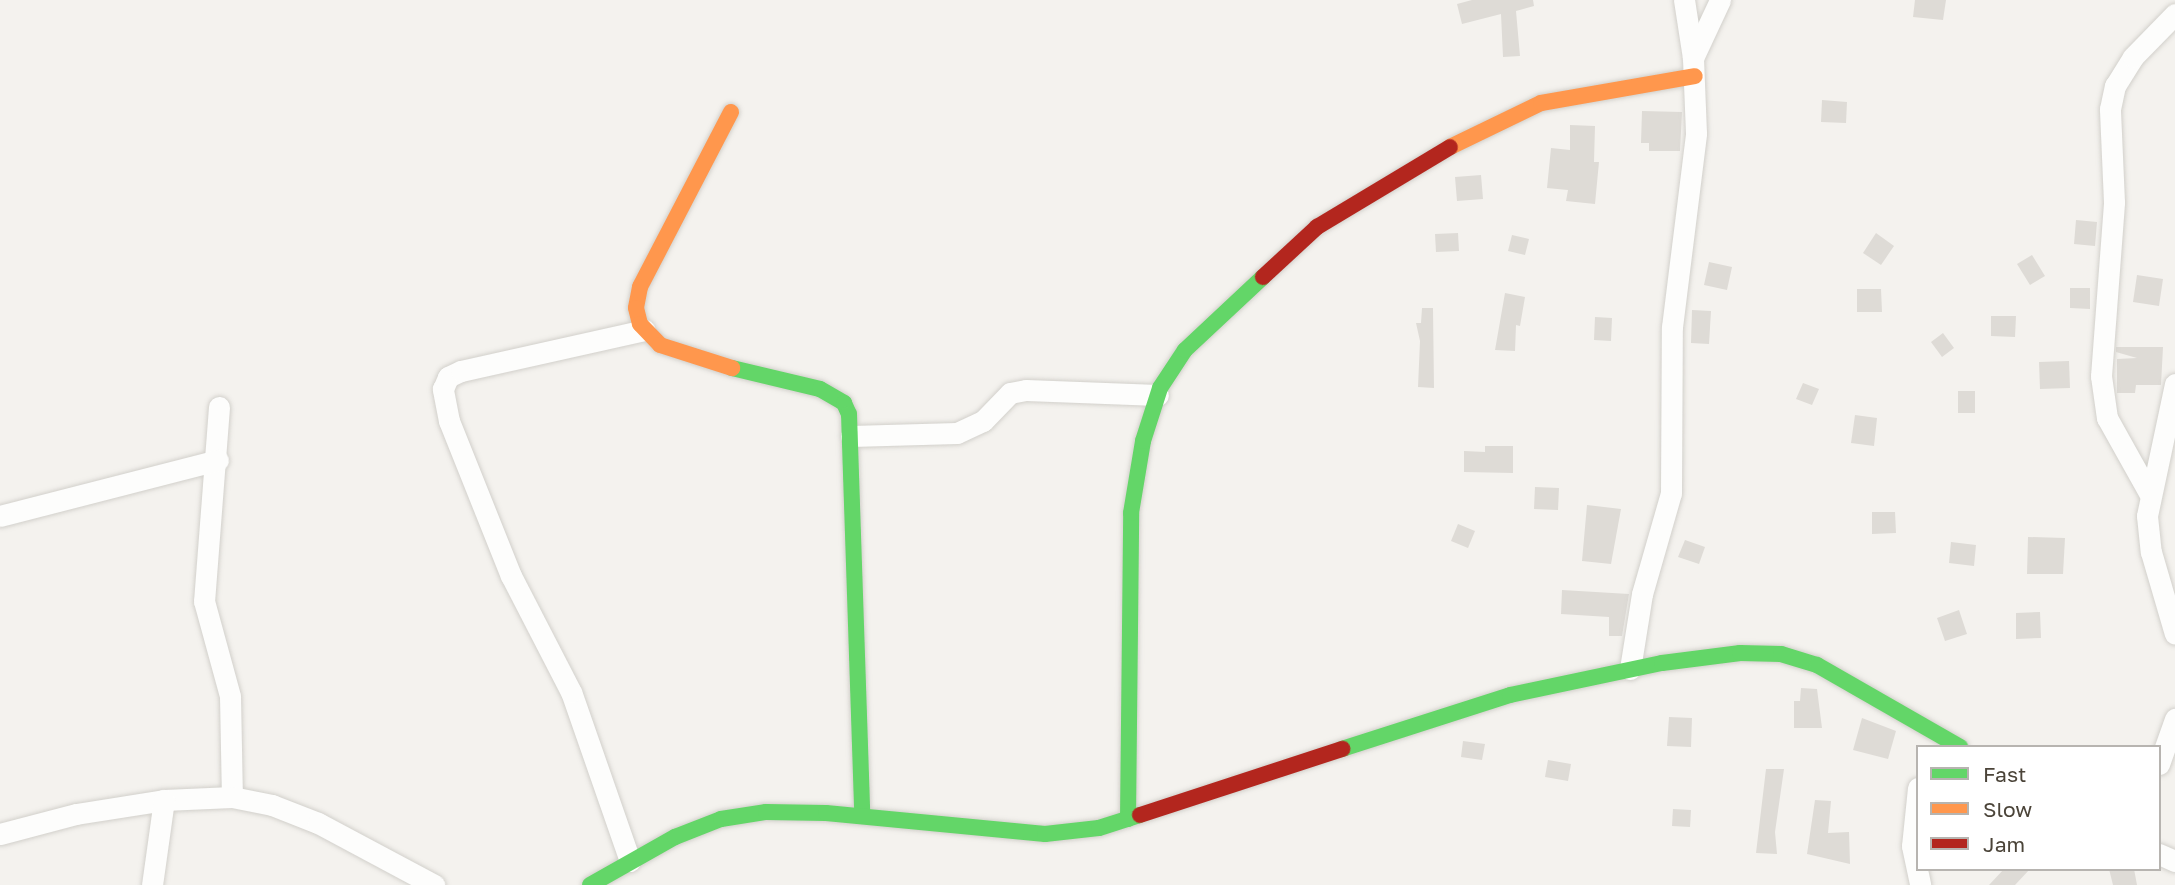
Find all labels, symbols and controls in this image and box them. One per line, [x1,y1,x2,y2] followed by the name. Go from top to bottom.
[1916,745,2161,871] legend
[1983,761,2026,787] text: Fast
[1983,796,2032,822] text: Slow
[1983,831,2025,857] text: Jam

